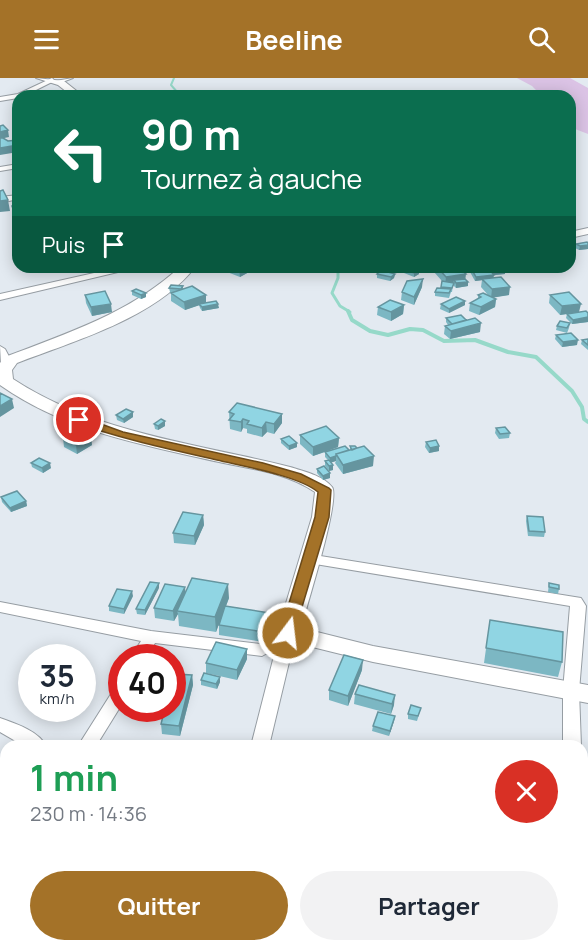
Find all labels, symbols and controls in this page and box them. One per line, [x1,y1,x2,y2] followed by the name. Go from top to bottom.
[245,21,343,58] text: Beeline
[30,23,63,56] icon: menu
[525,23,558,56] icon: search
[141,105,241,163] text: 90 m
[42,114,120,192] icon: left
[141,160,362,197] text: Tournez à gauche
[97,228,130,261] icon: arrive
[42,230,85,260] text: Puis
[53,394,104,445] pin
[62,403,95,436] icon: arrive
[256,601,320,665] position arrow
[108,644,186,722] speed limit sign: 40
[39,655,75,696] text: 35
[40,688,74,709] text: km/h
[30,753,118,802] text: 1 min
[495,760,558,823] button: close
[30,800,147,827] text: 230 m · 14:36
[30,871,288,940] button: Quitter
[300,871,558,940] button: Partager

